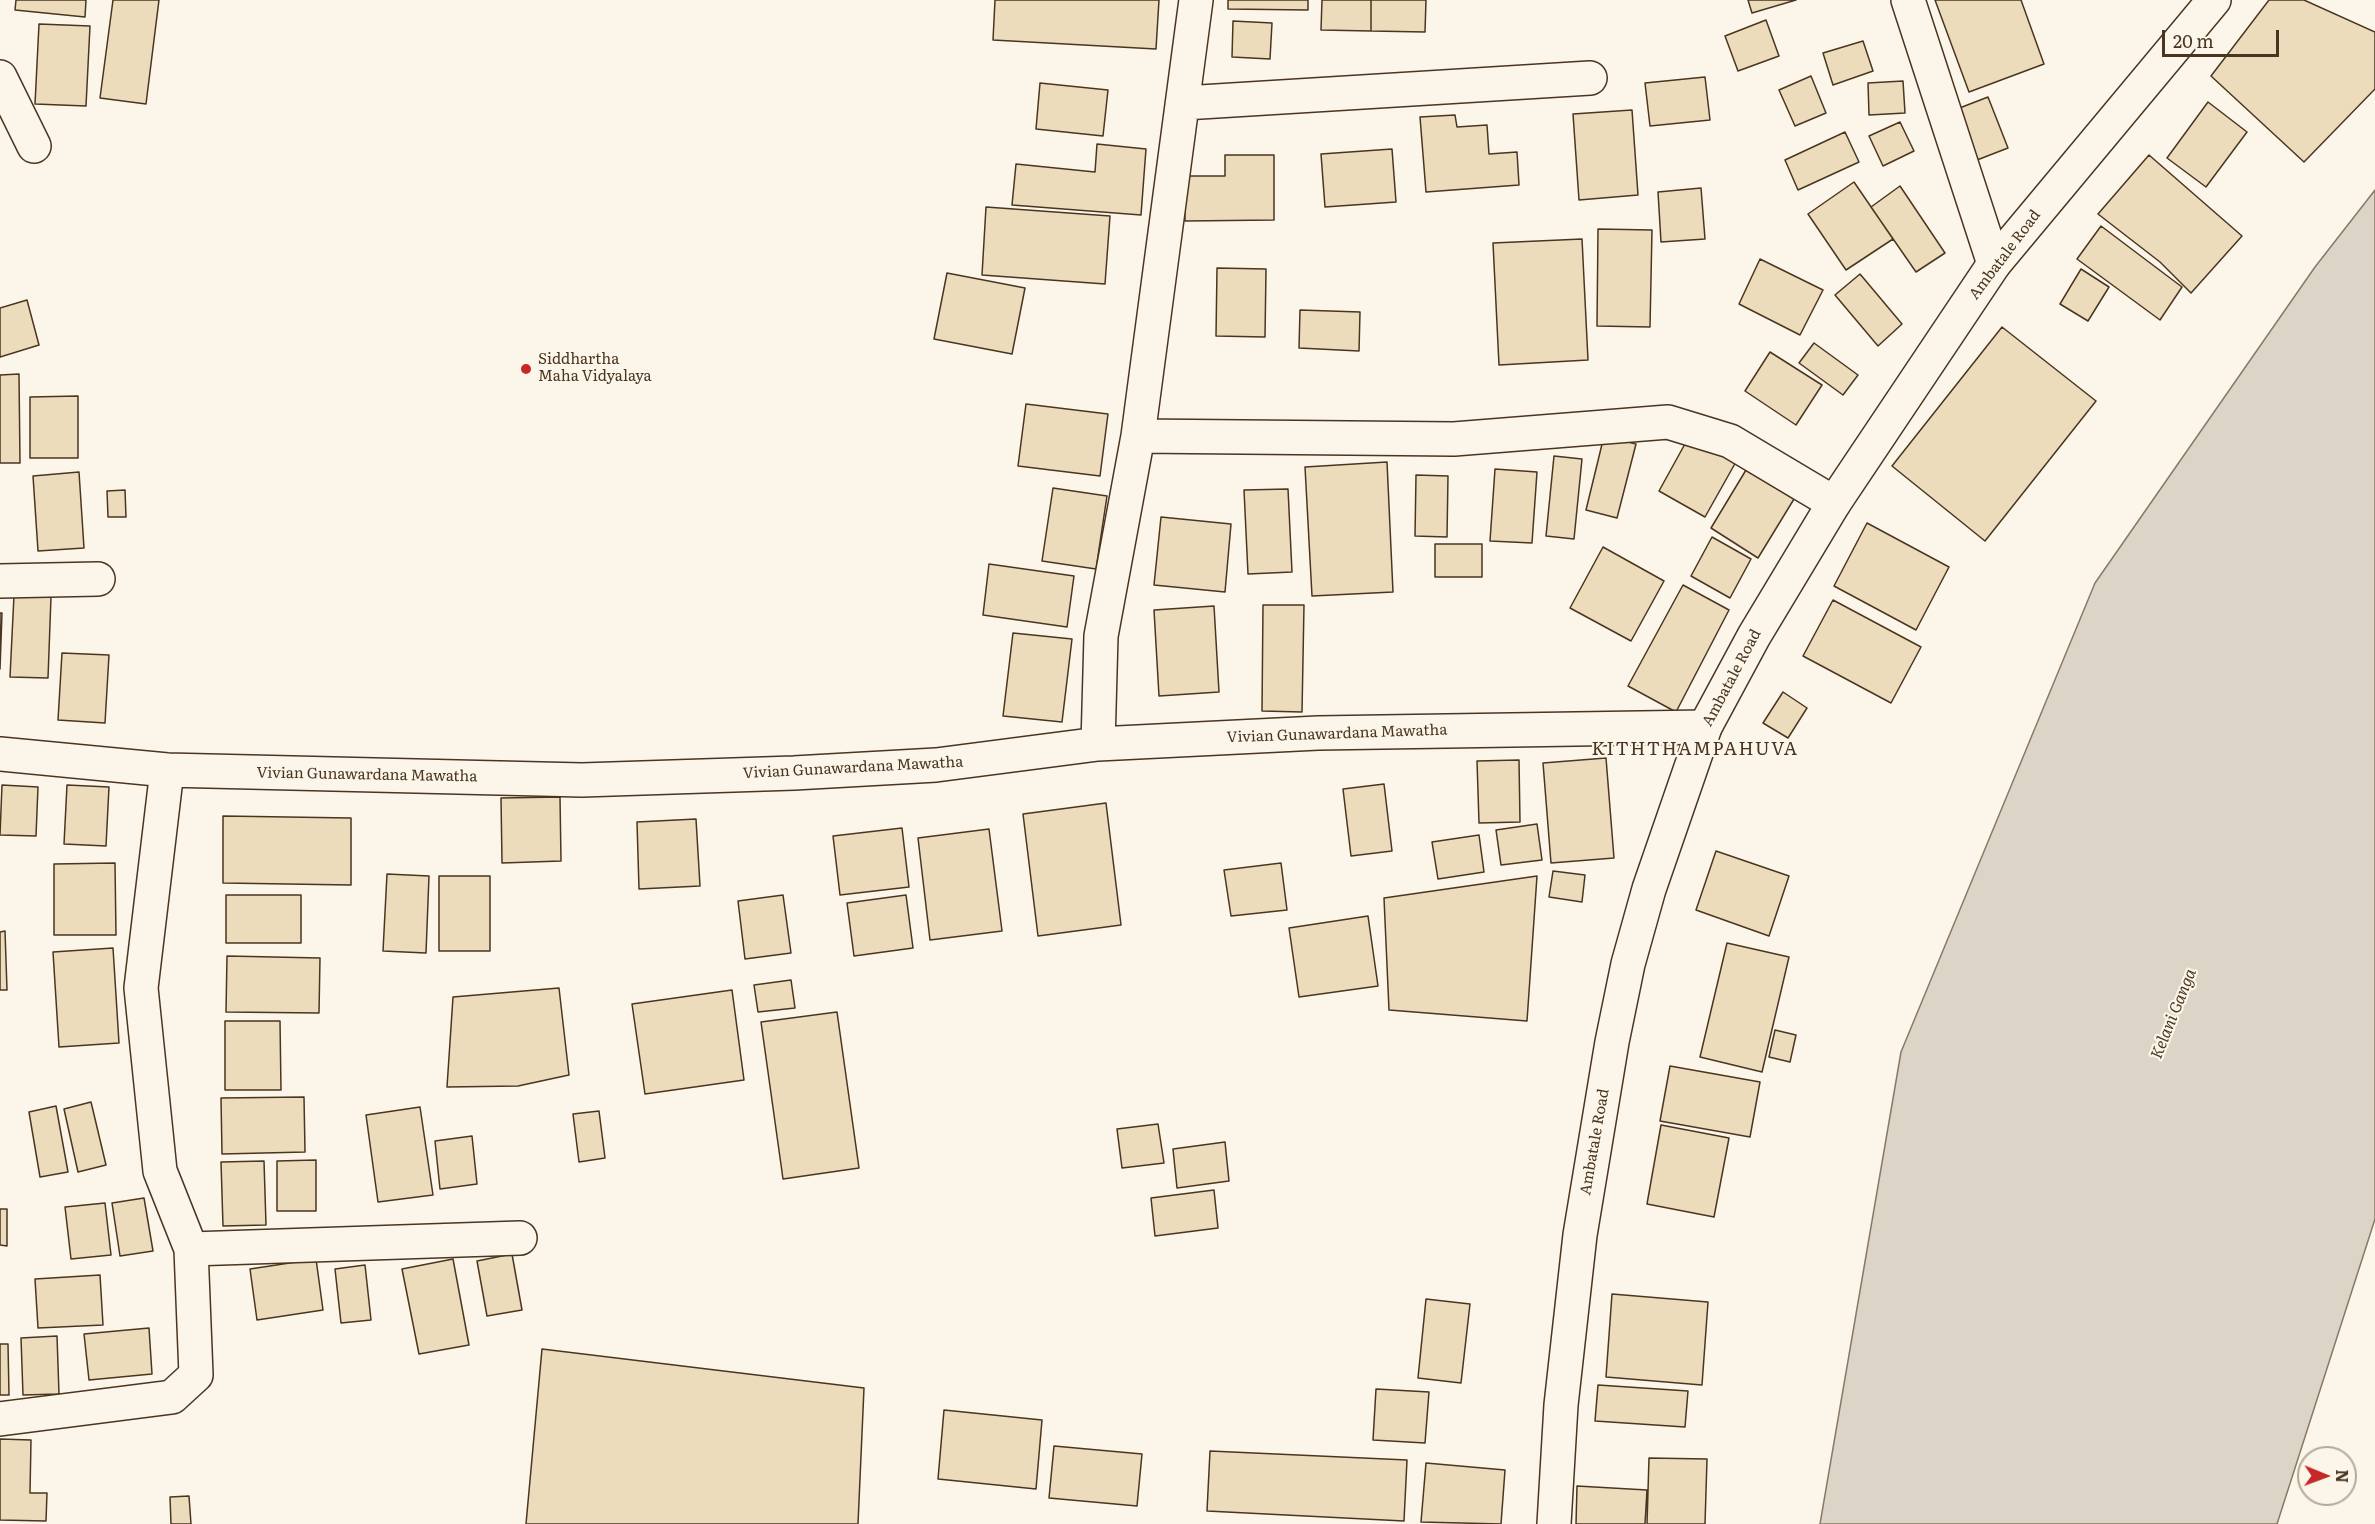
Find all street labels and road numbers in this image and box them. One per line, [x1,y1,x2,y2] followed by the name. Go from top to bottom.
[1965,207,2045,303] street label: Ambatale Road
[1699,626,1765,730] street label: Ambatale Road
[1226,721,1448,747] street label: Vivian Gunawardana Mawatha
[742,753,964,783] street label: Vivian Gunawardana Mawatha
[256,764,478,786] street label: Vivian Gunawardana Mawatha
[1577,1087,1613,1197] street label: Ambatale Road

